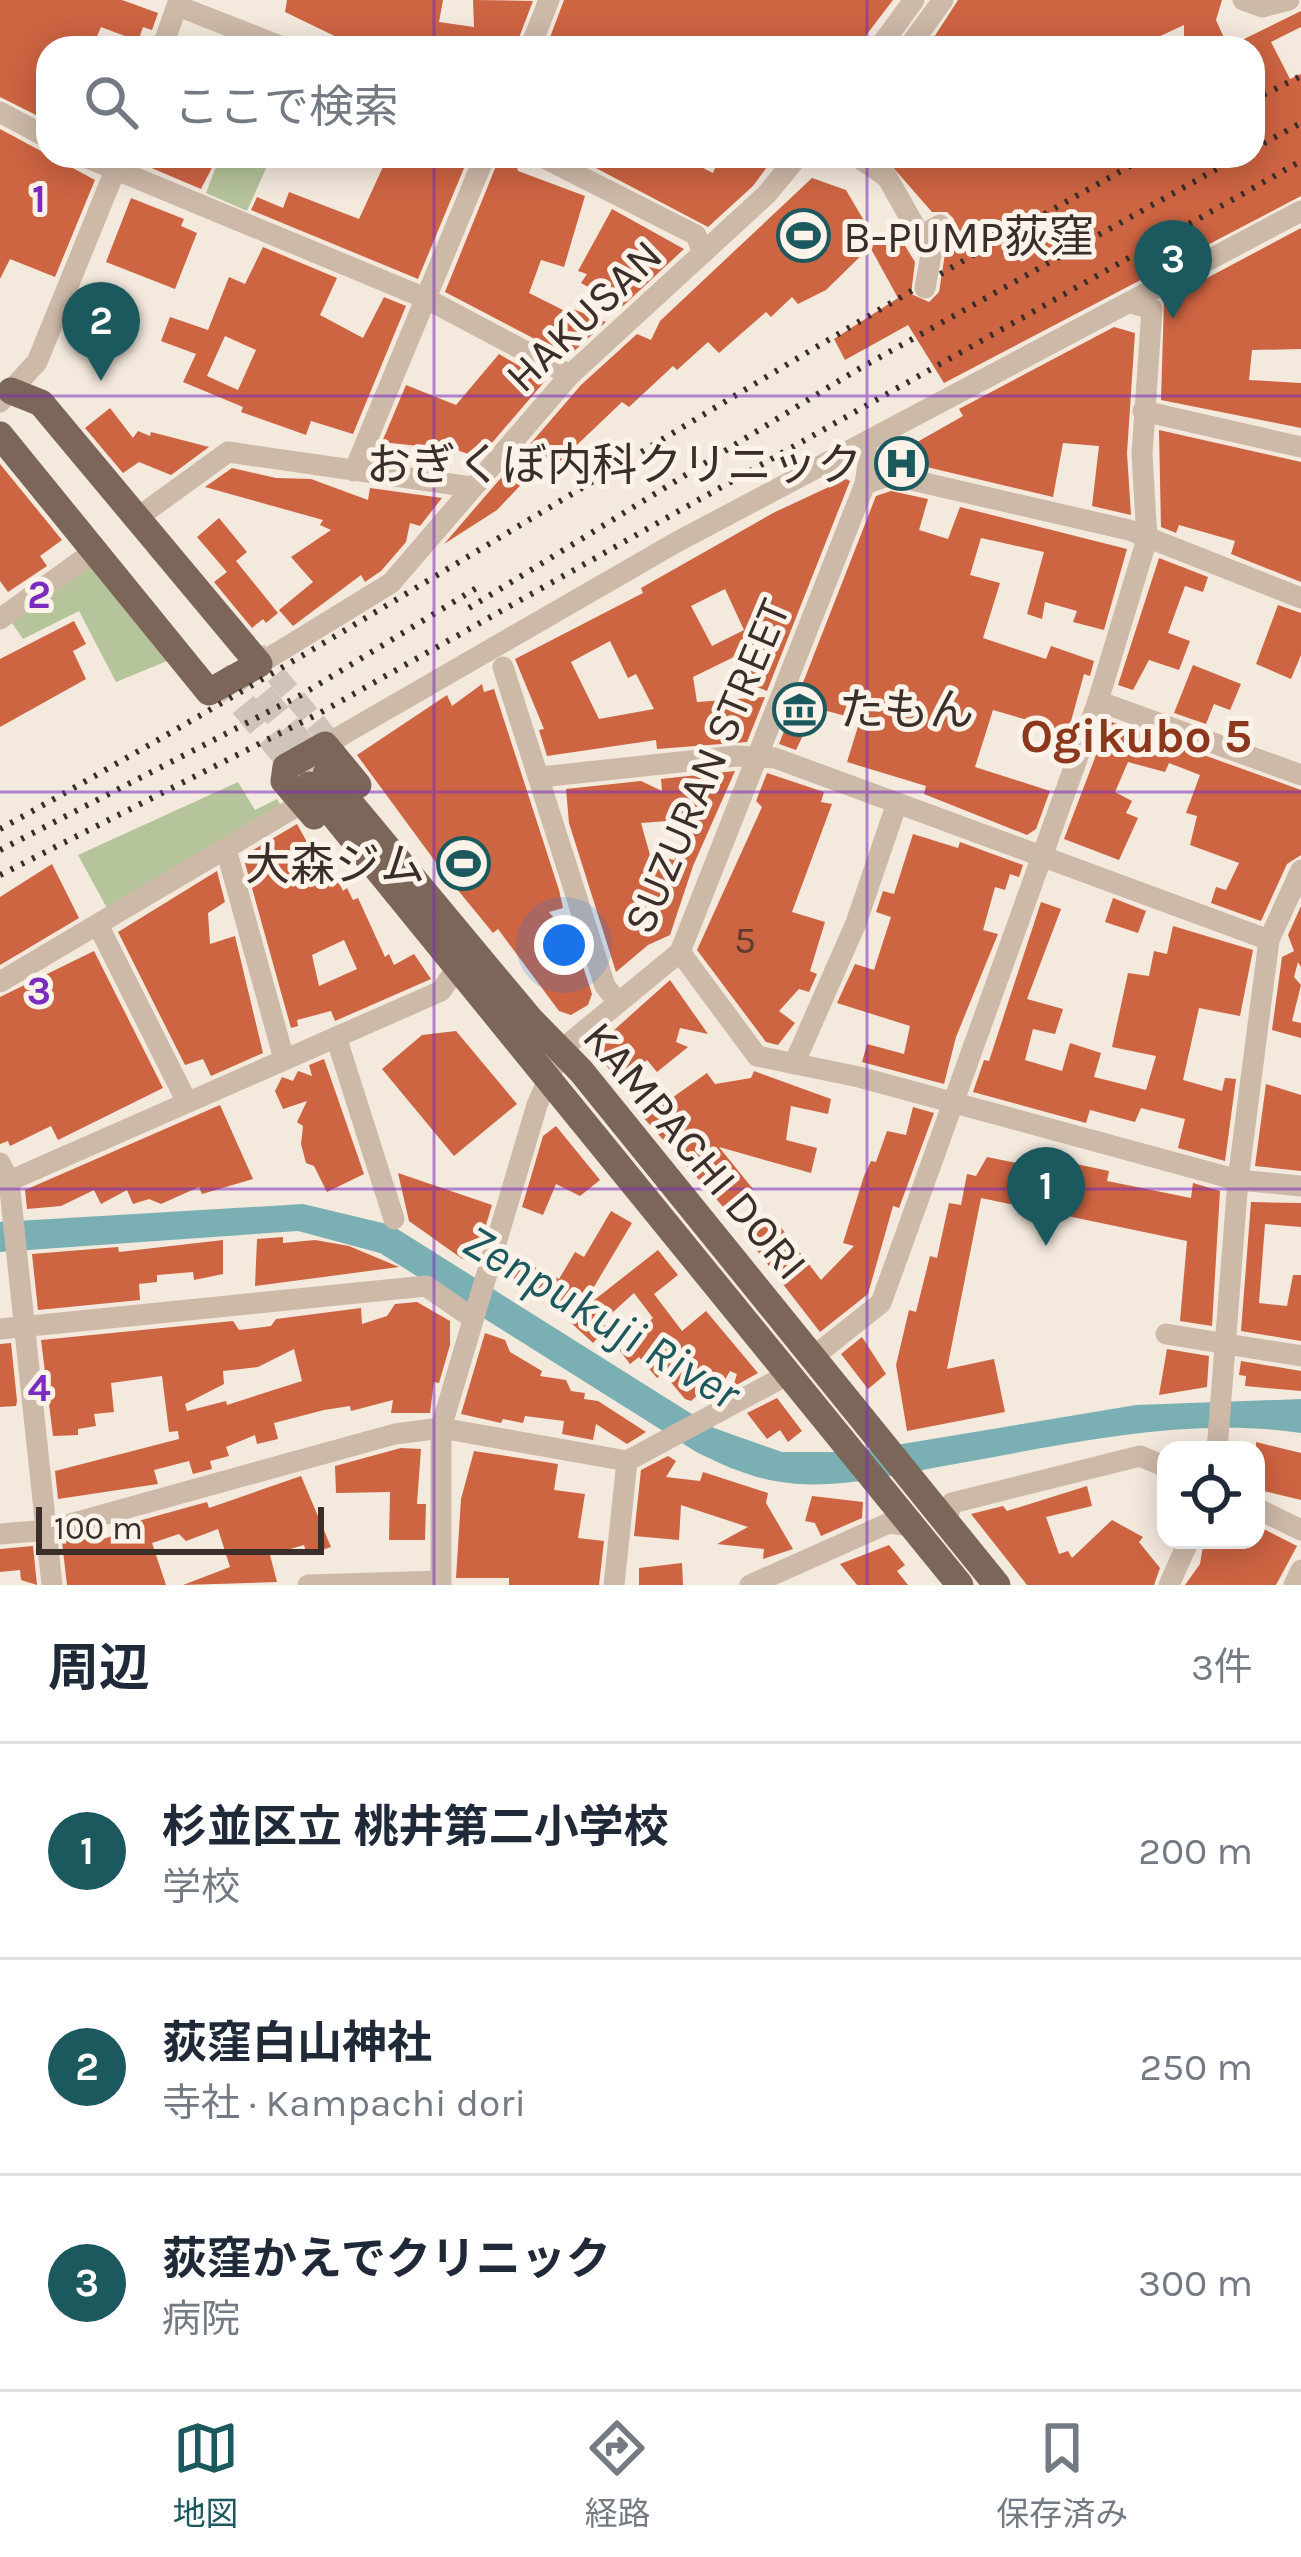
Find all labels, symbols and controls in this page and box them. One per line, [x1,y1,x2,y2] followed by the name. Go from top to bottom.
[36,36,1265,168] search box
[78,69,144,135] icon: search
[174,81,399,133] text: ここで検索
[32,176,46,222] text: 1
[776,208,832,264] sports icon: B-PUMP荻窪
[843,211,1094,263] place label: B-PUMP荻窪
[1134,220,1212,319] pin: 3
[495,229,672,403] street label: HAKUSAN
[62,282,140,381] pin: 2
[873,436,929,492] hospital icon: おぎくぼ内科クリニック
[366,439,862,491] place label: おぎくぼ内科クリニック
[27,572,51,618] text: 2
[613,591,801,941] street label: SUZURAN STREET
[772,681,828,737] museum icon: たもん
[839,684,974,736] place label: たもん
[1020,708,1252,764] district label: Ogikubo 5
[436,836,492,892] sports icon: 大森ジム
[245,839,425,891] place label: 大森ジム
[534,915,594,975] your location
[734,917,756,963] house number: 5
[27,968,51,1014] text: 3
[572,1011,818,1290] street label: KAMPACHI DORI
[1007,1147,1085,1246] pin: 1
[452,1212,751,1423] water label: Zenpukuji River
[27,1365,51,1411] text: 4
[1157,1441,1265,1549] map controls
[1157,1441,1265,1549] button: locate
[36,1501,324,1554] scale bar
[54,1509,143,1547] text: 100 m
[48,1638,150,1698] text: 周辺
[1191,1644,1253,1690] text: 3件
[162,1801,668,1853] text: 杉並区立 桃井第二小学校
[80,1828,94,1874] text: 1
[1138,1828,1253,1874] text: 200 m
[162,1864,240,1910] text: 学校
[162,2017,432,2069] text: 荻窪白山神社
[75,2044,99,2090] text: 2
[1139,2044,1253,2090] text: 250 m
[162,2080,526,2126] text: 寺社 · Kampachi dori
[162,2233,611,2285] text: 荻窪かえでクリニック
[75,2260,99,2306] text: 3
[1138,2260,1253,2306] text: 300 m
[162,2296,240,2342] text: 病院
[173,2415,239,2535] tab: 地図
[584,2415,650,2535] tab: 経路
[996,2415,1128,2535] tab: 保存済み

